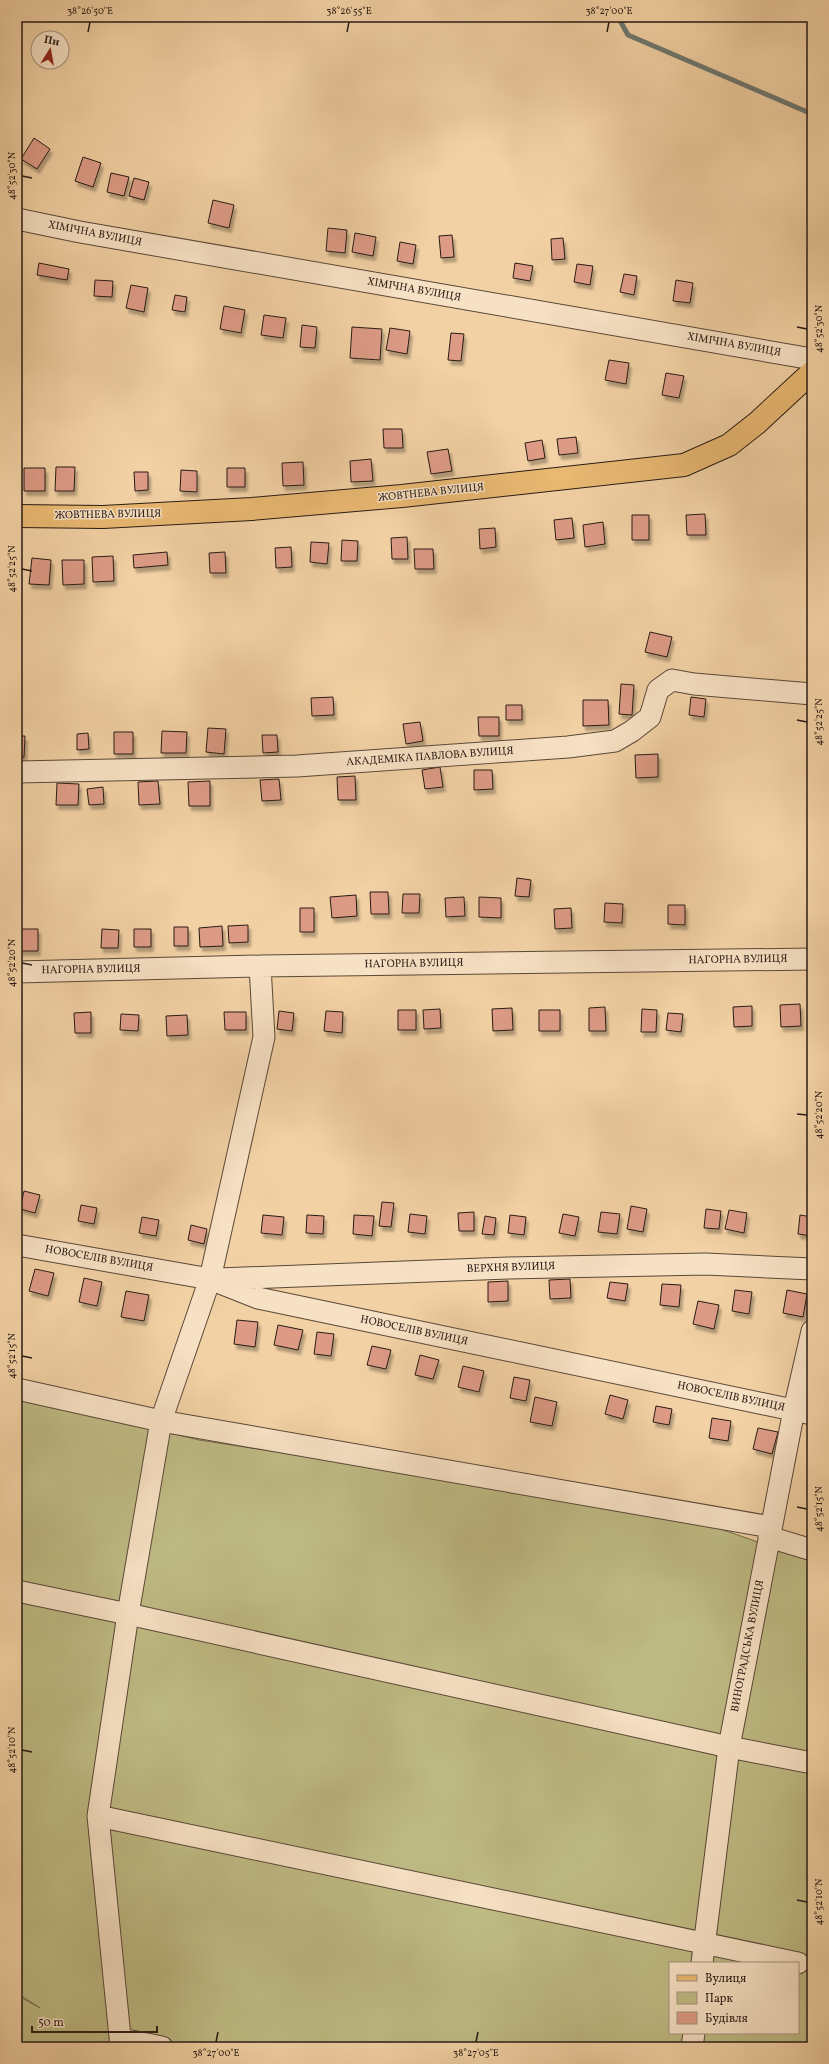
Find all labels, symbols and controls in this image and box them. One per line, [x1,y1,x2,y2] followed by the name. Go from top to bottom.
[67,4,113,18] text: 38°26'50"E
[326,4,372,18] text: 38°26'55"E
[585,4,633,18] text: 38°27'00"E
[30,30,70,70] north arrow
[43,33,61,51] text: Пн
[5,151,19,200] text: 48°52'30"N
[47,218,143,250] street label: ХІМІЧНА ВУЛИЦЯ
[366,274,462,306] street label: ХІМІЧНА ВУЛИЦЯ
[812,304,826,353] text: 48°52'30"N
[686,329,782,361] street label: ХІМІЧНА ВУЛИЦЯ
[377,480,485,506] street label: ЖОВТНЕВА ВУЛИЦЯ
[55,507,161,523] street label: ЖОВТНЕВА ВУЛИЦЯ
[5,545,19,593] text: 48°52'25"N
[812,698,826,746] text: 48°52'25"N
[346,744,514,770] street label: АКАДЕМІКА ПАВЛОВА ВУЛИЦЯ
[5,938,19,987] text: 48°52'20"N
[688,952,788,968] street label: НАГОРНА ВУЛИЦЯ
[364,956,464,972] street label: НАГОРНА ВУЛИЦЯ
[41,962,141,978] street label: НАГОРНА ВУЛИЦЯ
[812,1090,826,1139] text: 48°52'20"N
[44,1242,154,1276] street label: НОВОСЕЛІВ ВУЛИЦЯ
[466,1259,556,1277] street label: ВЕРХНЯ ВУЛИЦЯ
[359,1312,469,1350] street label: НОВОСЕЛІВ ВУЛИЦЯ
[5,1332,19,1379] text: 48°52'15"N
[676,1378,786,1416] street label: НОВОСЕЛІВ ВУЛИЦЯ
[812,1485,826,1532] text: 48°52'15"N
[728,1579,768,1713] street label: ВИНОГРАДСЬКА ВУЛИЦЯ
[5,1726,19,1774] text: 48°52'10"N
[812,1878,826,1926] text: 48°52'10"N
[669,1962,799,2034] legend
[705,1971,746,1987] text: Вулиця
[705,1991,733,2007] text: Парк
[32,2008,157,2034] scale bar
[705,2011,748,2027] text: Будівля
[38,2015,64,2031] text: 50 m
[192,2046,240,2060] text: 38°27'00"E
[453,2046,499,2060] text: 38°27'05"E

